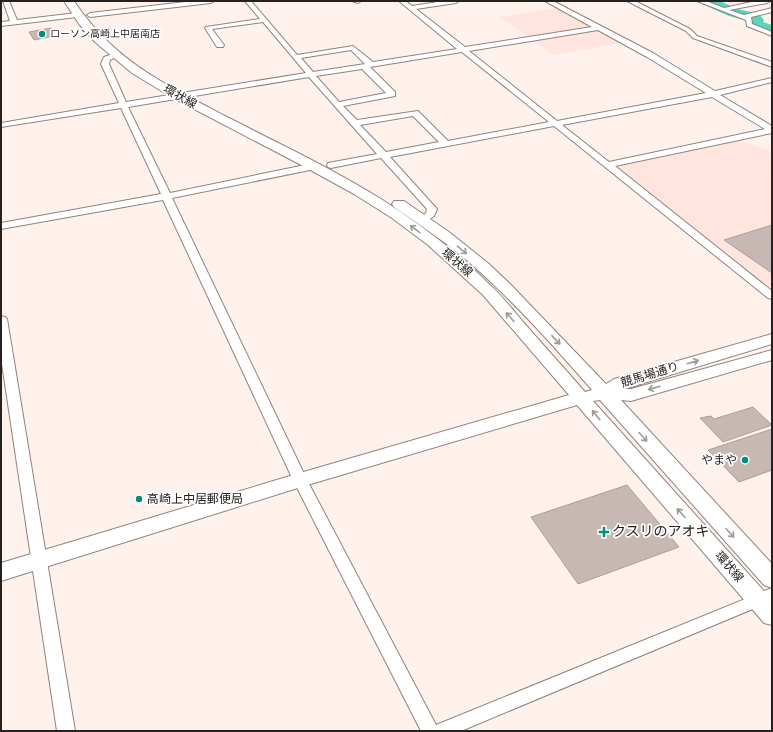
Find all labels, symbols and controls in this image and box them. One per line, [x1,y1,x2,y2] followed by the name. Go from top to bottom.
[50,27,160,41] place label: ローソン高崎上中居南店
[37,29,47,39] marker: ローソン高崎上中居南店
[160,81,200,113] street label: 環状線
[410,225,421,233] one-way arrow
[438,245,476,281] street label: 環状線
[457,246,468,254] one-way arrow
[506,312,515,322] one-way arrow
[551,335,560,345] one-way arrow
[619,358,681,392] street label: 競馬場通り
[686,358,699,365] one-way arrow
[647,385,660,392] one-way arrow
[591,410,600,421] one-way arrow
[638,432,647,442] one-way arrow
[701,452,737,469] place label: やまや
[740,455,750,465] marker: やまや
[147,491,243,508] place label: 高崎上中居郵便局
[134,494,144,504] marker: 高崎上中居郵便局
[677,508,686,518] one-way arrow
[612,522,710,542] place label: クスリのアオキ
[599,527,609,537] marker: クスリのアオキ
[725,528,735,538] one-way arrow
[711,548,747,586] street label: 環状線

